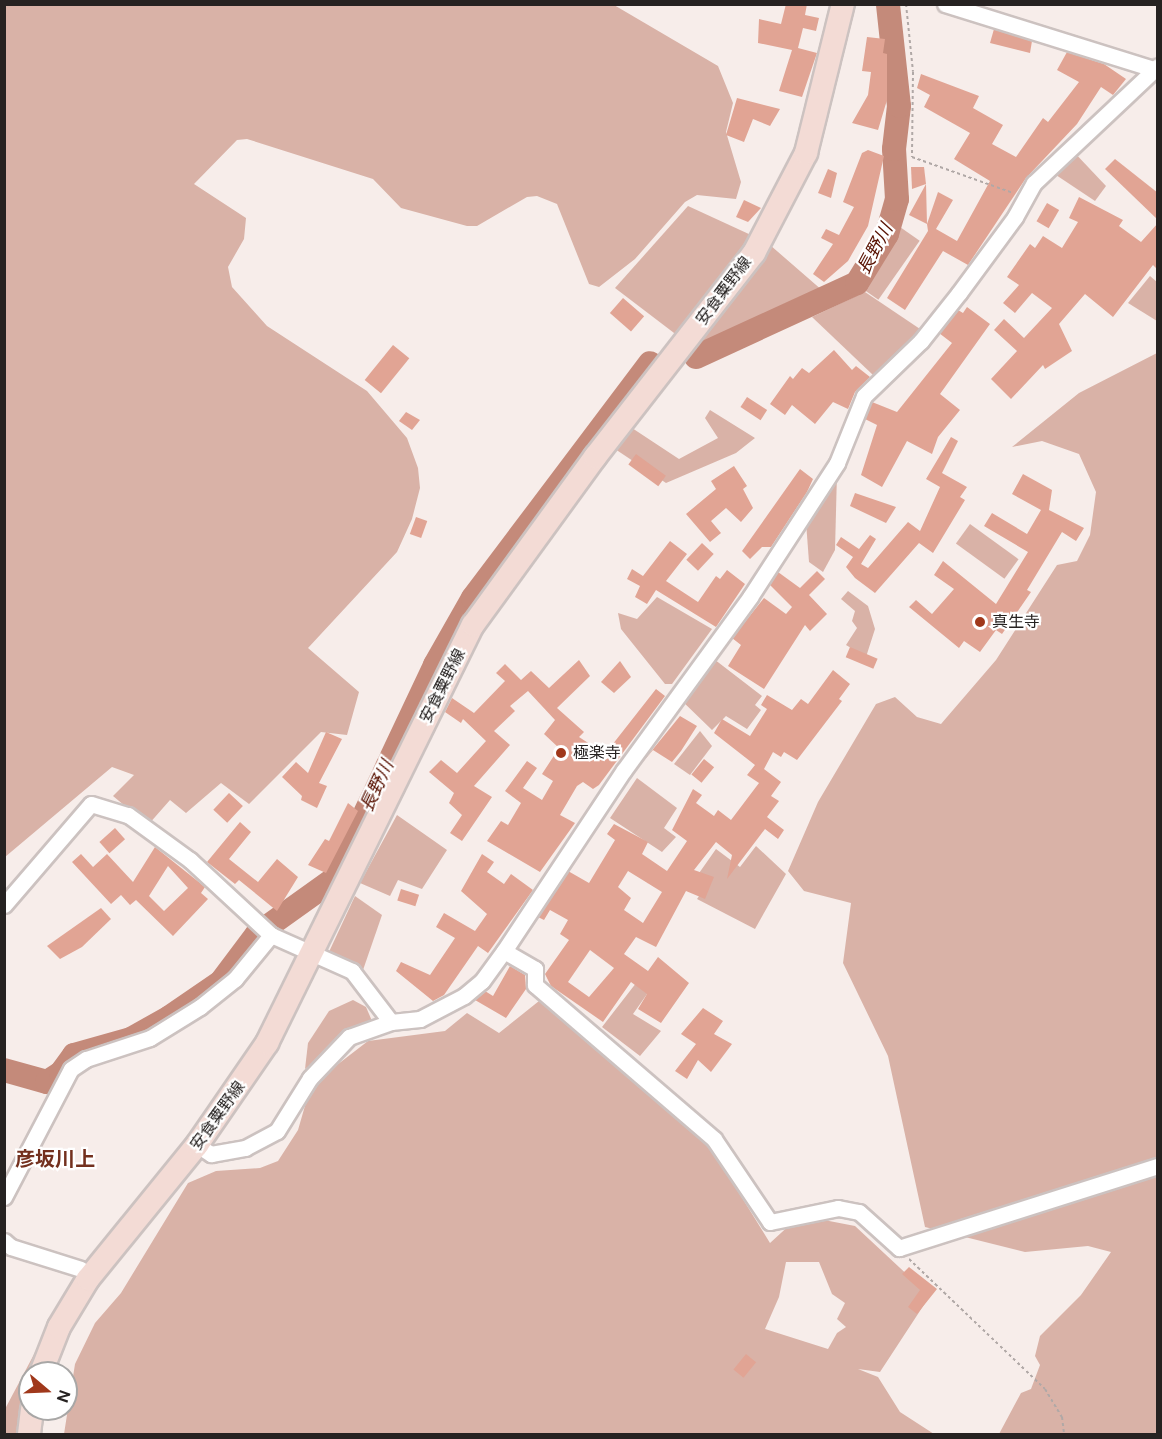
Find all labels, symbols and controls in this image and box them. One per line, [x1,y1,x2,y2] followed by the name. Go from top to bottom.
[853,220,897,278] water label: 長野川
[692,253,756,329] street label: 安食粟野線
[992,612,1040,632] place label: 真生寺
[973,615,987,629] marker: 真生寺
[416,646,470,726] street label: 安食粟野線
[573,743,621,763] place label: 極楽寺
[554,746,568,760] marker: 極楽寺
[356,757,398,815] water label: 長野川
[187,1078,249,1154] street label: 安食粟野線
[15,1147,95,1171] district label: 彦坂川上
[18,1361,78,1421] north arrow
[52,1387,75,1405] text: N

